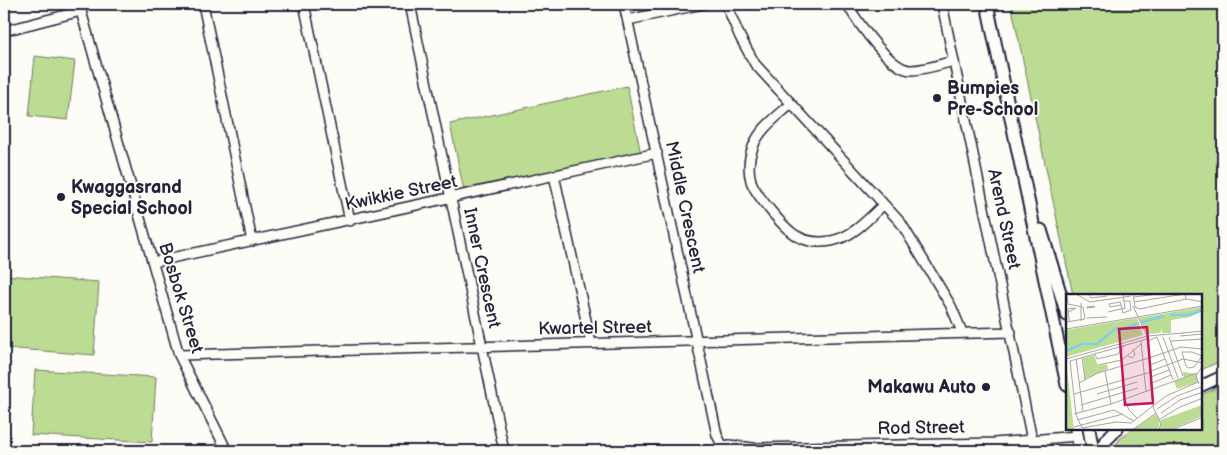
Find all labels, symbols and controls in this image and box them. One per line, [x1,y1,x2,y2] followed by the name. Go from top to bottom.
[947,78,1038,120] place label: Bumpies Pre-School
[931,92,943,104] marker: Bumpies Pre-School
[661,139,709,275] street label: Middle Crescent
[983,167,1025,272] street label: Arend Street
[343,171,459,215] street label: Kwikkie Street
[71,177,192,219] place label: Kwaggasrand Special School
[55,191,67,203] marker: Kwaggasrand Special School
[459,206,505,330] street label: Inner Crescent
[154,240,208,356] street label: Bosbok Street
[1066,294,1202,430] inset map
[538,317,653,339] street label: Kwartel Street
[867,377,976,398] place label: Makawu Auto
[980,381,992,393] marker: Makawu Auto
[877,417,965,439] street label: Rod Street

